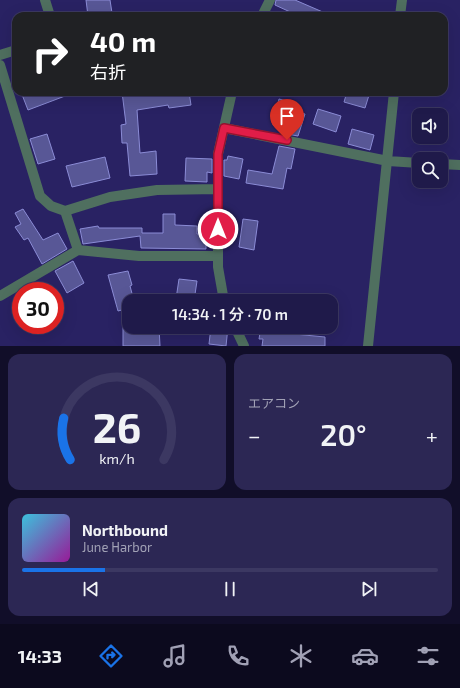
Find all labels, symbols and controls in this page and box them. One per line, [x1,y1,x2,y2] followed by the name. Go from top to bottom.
[90,24,156,58] text: 40 m
[24,28,76,80] icon: right
[90,61,126,83] text: 右折
[270,99,304,140] pin
[276,105,298,127] icon: arrive
[412,108,448,188] map controls
[412,108,448,144] button: sound
[412,152,448,188] button: search
[197,208,239,250] position arrow
[12,282,64,334] speed limit sign: 30
[172,305,288,323] text: 14:34 · 1 分 · 70 m
[248,395,300,411] text: エアコン
[93,401,141,451] text: 26
[320,416,367,452] text: 20°
[248,422,261,448] text: −
[426,422,438,448] text: +
[99,450,135,467] text: km/h
[82,521,168,539] text: Northbound
[82,539,152,555] text: June Harbor
[80,578,102,600] icon: previous
[219,578,241,600] icon: pause
[358,578,380,600] icon: next
[97,642,125,670] icon: directions
[161,642,189,670] icon: music
[224,642,252,670] icon: phone
[287,642,315,670] icon: climate
[351,642,379,670] icon: car
[414,642,442,670] icon: filters
[18,645,62,667] text: 14:33

